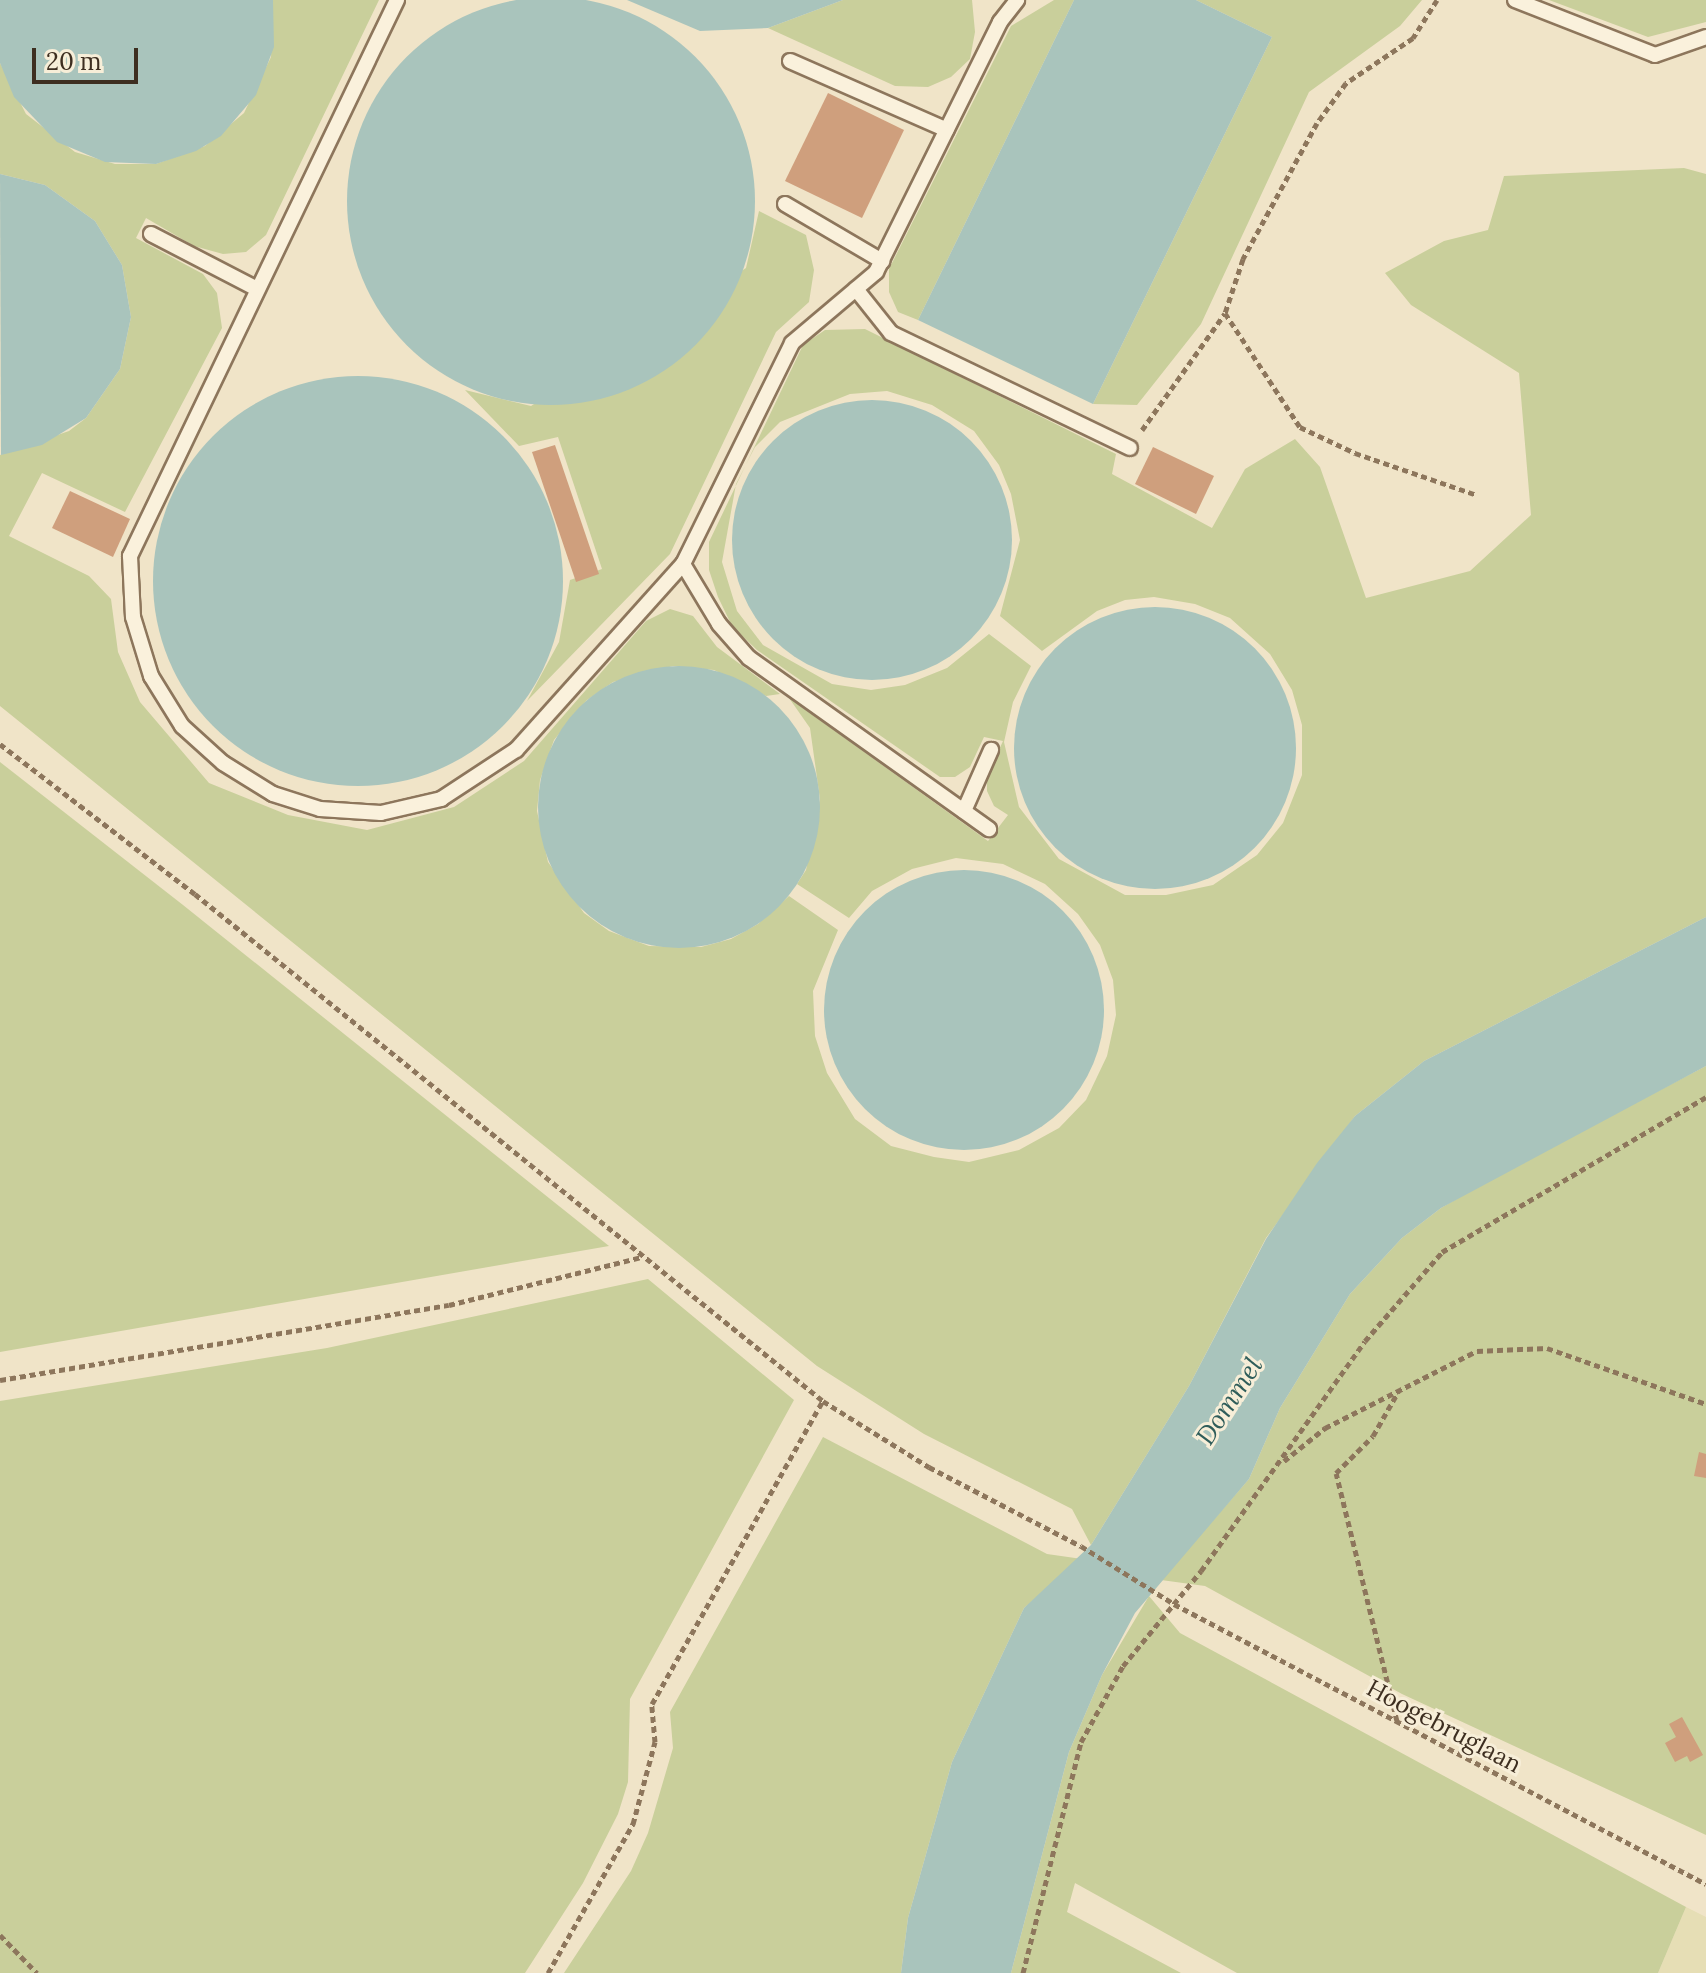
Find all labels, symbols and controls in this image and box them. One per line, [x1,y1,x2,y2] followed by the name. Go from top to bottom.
[36,32,142,82] scale bar
[46,46,102,77] text: 20 m
[1189,1351,1269,1451] water label: Dommel
[1362,1673,1526,1779] street label: Hoogebruglaan

